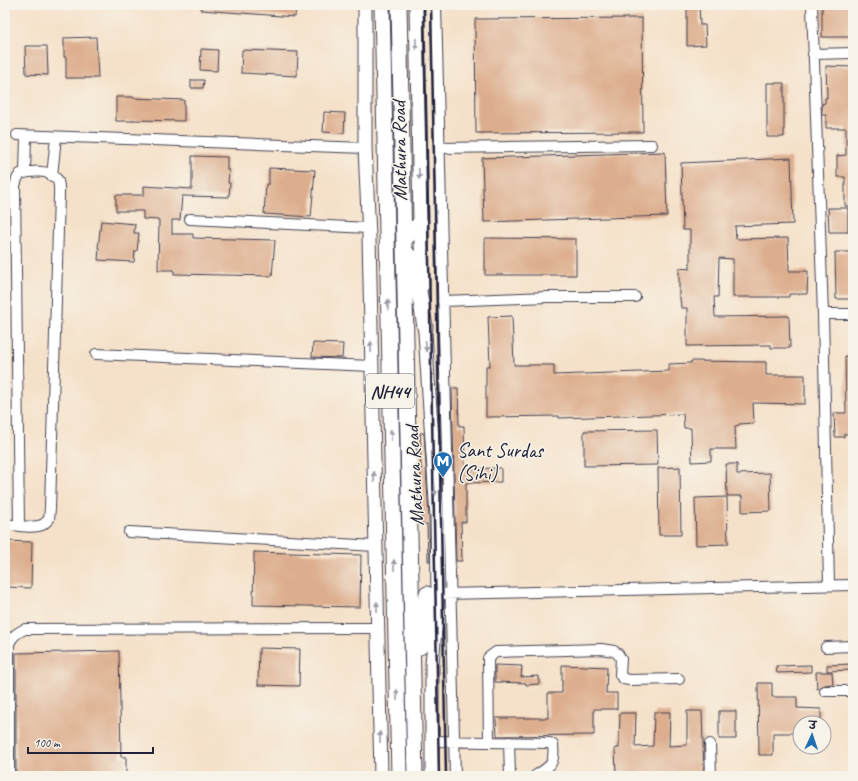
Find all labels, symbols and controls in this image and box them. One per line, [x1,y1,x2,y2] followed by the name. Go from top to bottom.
[413,38,419,51] one-way arrow
[386,98,413,201] street label: Mathura Road
[416,168,422,181] one-way arrow
[385,298,391,311] one-way arrow
[368,340,374,353] one-way arrow
[423,340,430,352] one-way arrow
[366,374,414,408] road number: NH44
[399,422,430,527] street label: Mathura Road
[388,428,394,441] one-way arrow
[457,438,545,486] place label: Sant Surdas (Sihi)
[432,450,454,478] metro station icon: Sant Surdas (Sihi)
[371,470,377,483] one-way arrow
[432,483,439,496] one-way arrow
[390,559,397,571] one-way arrow
[374,601,381,613] one-way arrow
[393,689,400,701] one-way arrow
[792,715,832,755] north arrow
[807,718,818,732] text: उ
[28,729,153,755] scale bar
[377,731,384,743] one-way arrow
[34,735,61,751] text: 100 m

